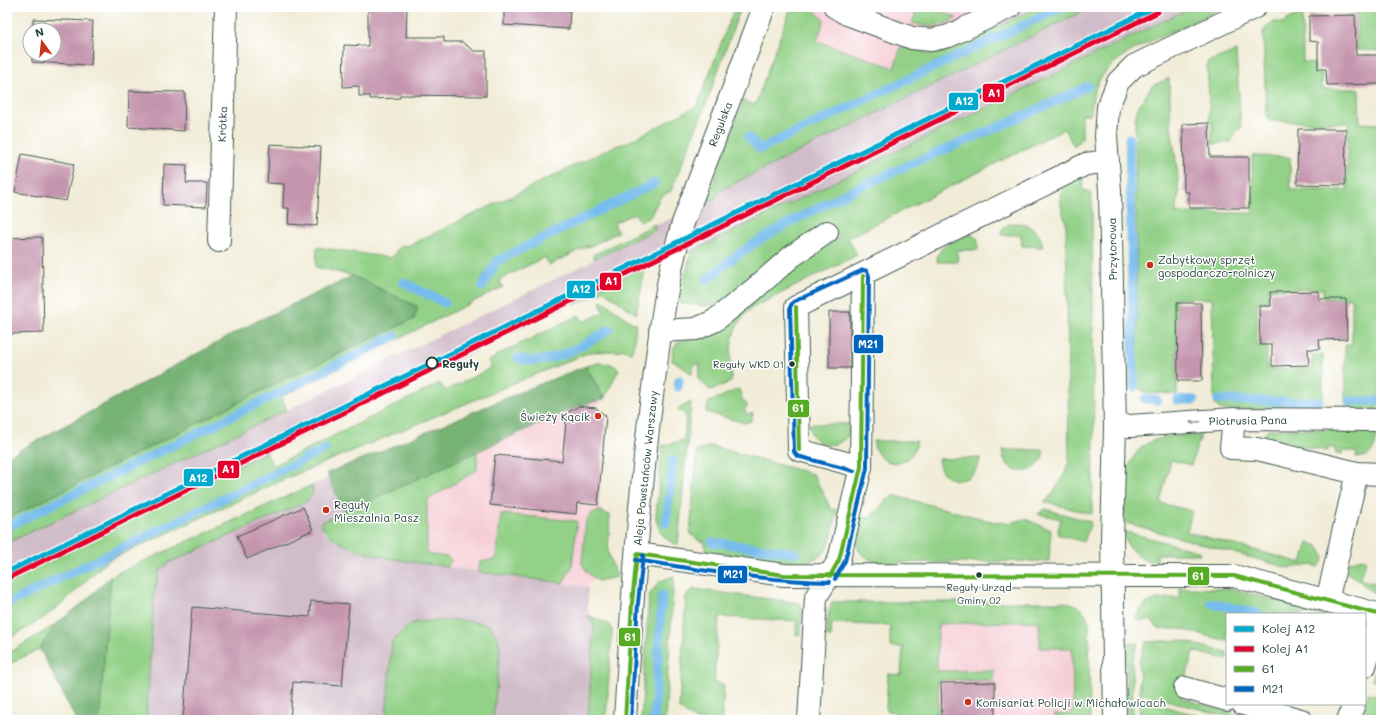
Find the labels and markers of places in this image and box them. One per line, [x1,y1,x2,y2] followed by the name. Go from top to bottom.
[1158,252,1276,280] place label: Zabytkowy sprzęt gospodarczo-rolniczy
[1145,260,1155,270] marker: Zabytkowy sprzęt gospodarczo-rolniczy
[425,356,439,370] marker: Reguły
[442,356,479,371] place label: Reguły
[713,357,784,371] place label: Reguły WKD 01
[787,359,797,369] marker: Reguły WKD 01
[521,409,590,424] place label: Świeży Kącik
[593,411,603,421] marker: Świeży Kącik
[334,497,419,525] place label: Reguły Mieszalnia Pasz
[321,505,331,515] marker: Reguły Mieszalnia Pasz
[974,570,984,580] marker: Reguły Urząd Gminy 02
[946,580,1012,607] place label: Reguły Urząd Gminy 02
[976,695,1166,710] place label: Komisariat Policji w Michałowicach
[963,697,973,707] marker: Komisariat Policji w Michałowicach

